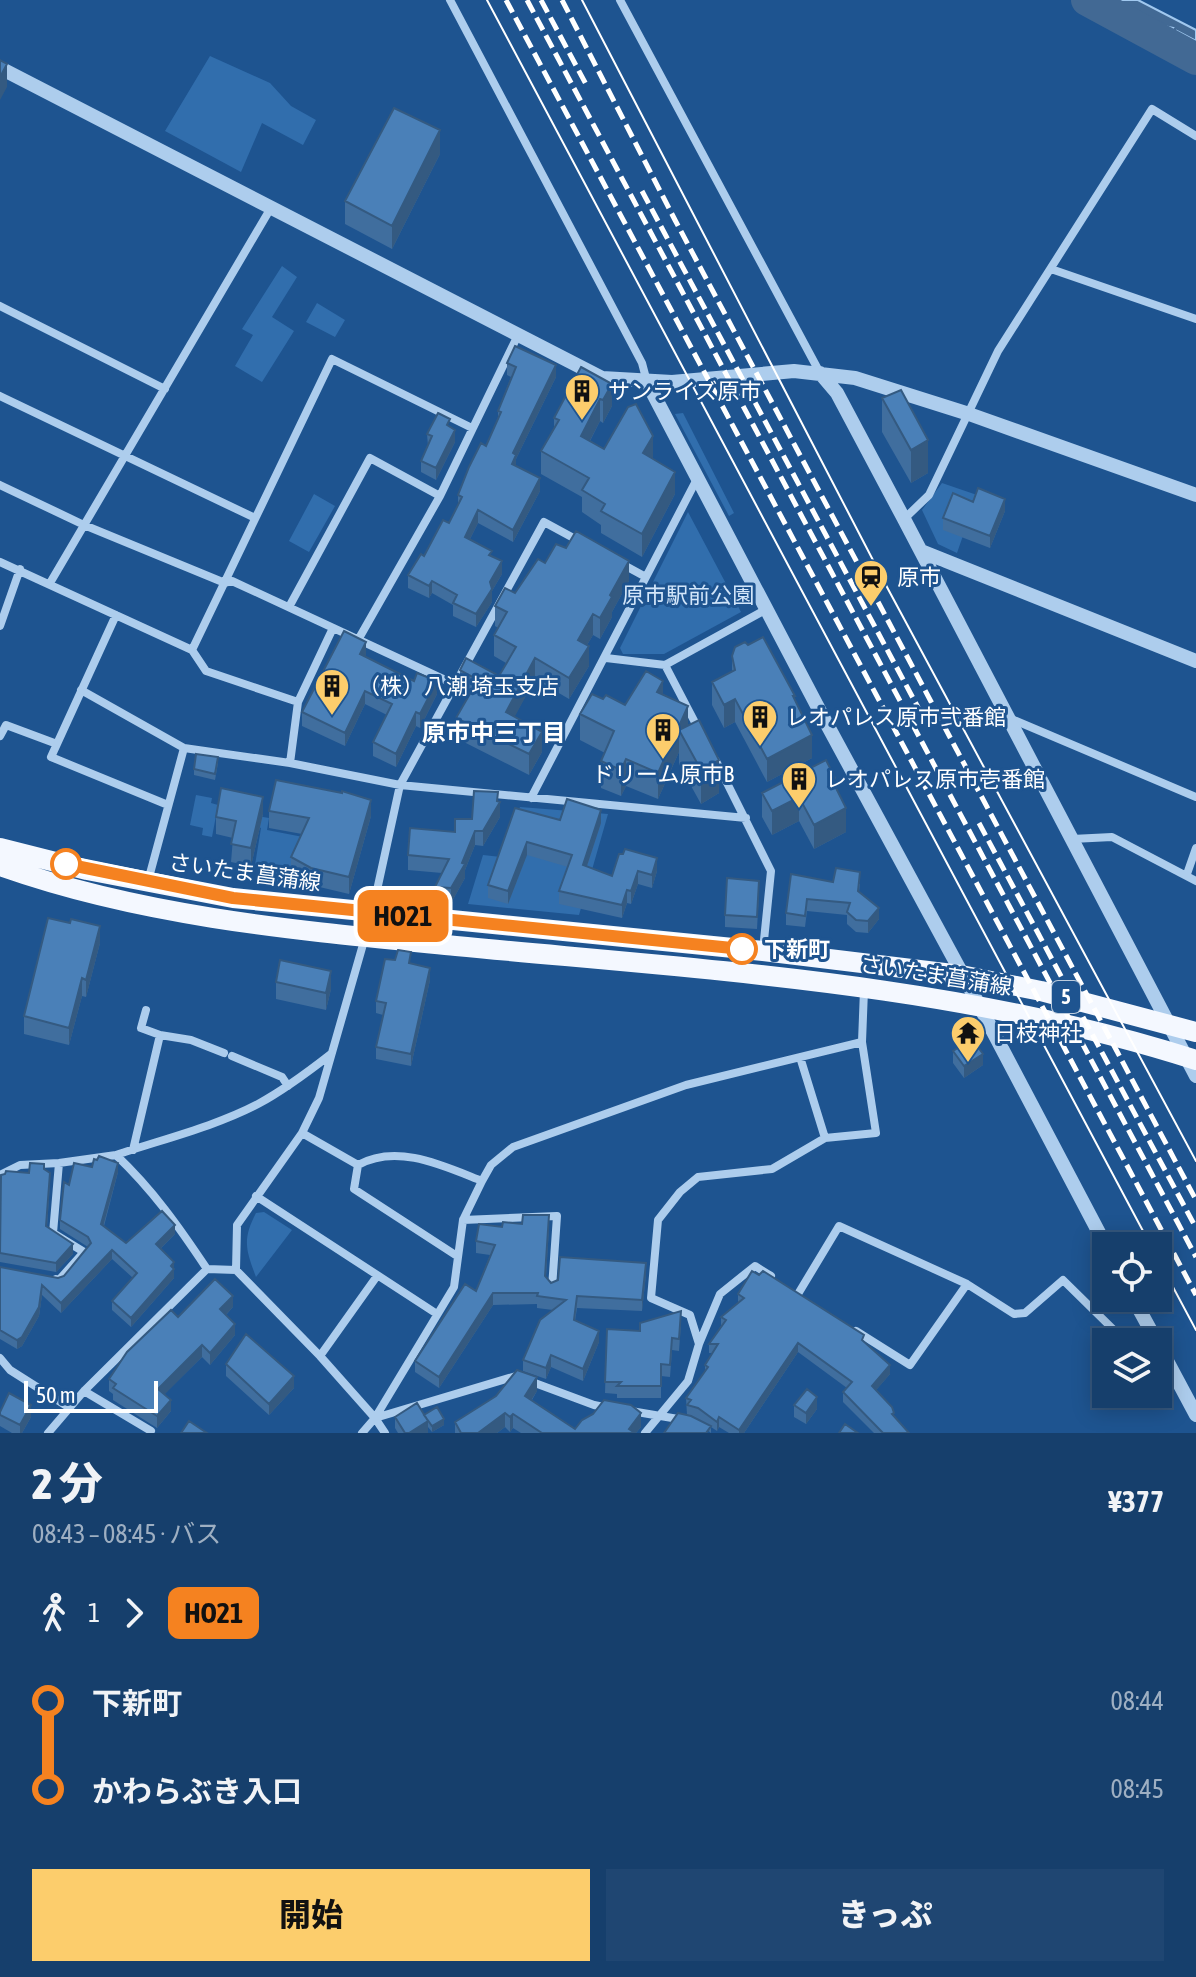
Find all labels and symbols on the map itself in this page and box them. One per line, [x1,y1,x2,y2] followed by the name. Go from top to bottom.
[563,372,601,422] building icon: サンライズ原市
[608,378,761,404] place label: サンライズ原市
[852,558,890,608] station icon: 原市
[897,564,941,590] place label: 原市
[622,582,754,608] park label: 原市駅前公園
[313,667,351,717] building icon: （株）八潮 埼玉支店
[358,673,559,699] place label: （株）八潮 埼玉支店
[741,698,779,748] building icon: レオパレス原市弐番館
[786,704,1006,730] place label: レオパレス原市弐番館
[644,711,682,761] building icon: ドリーム原市B
[422,719,566,746] district label: 原市中三丁目
[780,760,818,810] building icon: レオパレス原市壱番館
[592,761,734,787] place label: ドリーム原市B
[825,766,1045,792] place label: レオパレス原市壱番館
[167,848,323,896] street label: さいたま菖蒲線
[51,849,81,879] unlabelled marker
[347,890,459,942] line badge: HO21
[727,934,757,964] marker: 下新町
[764,936,830,962] place label: 下新町
[858,950,1014,1000] street label: さいたま菖蒲線
[1052,981,1080,1013] road number: 5
[949,1014,987,1064] temple icon: 日枝神社
[994,1020,1082,1046] place label: 日枝神社
[24,1377,158,1413] scale bar

